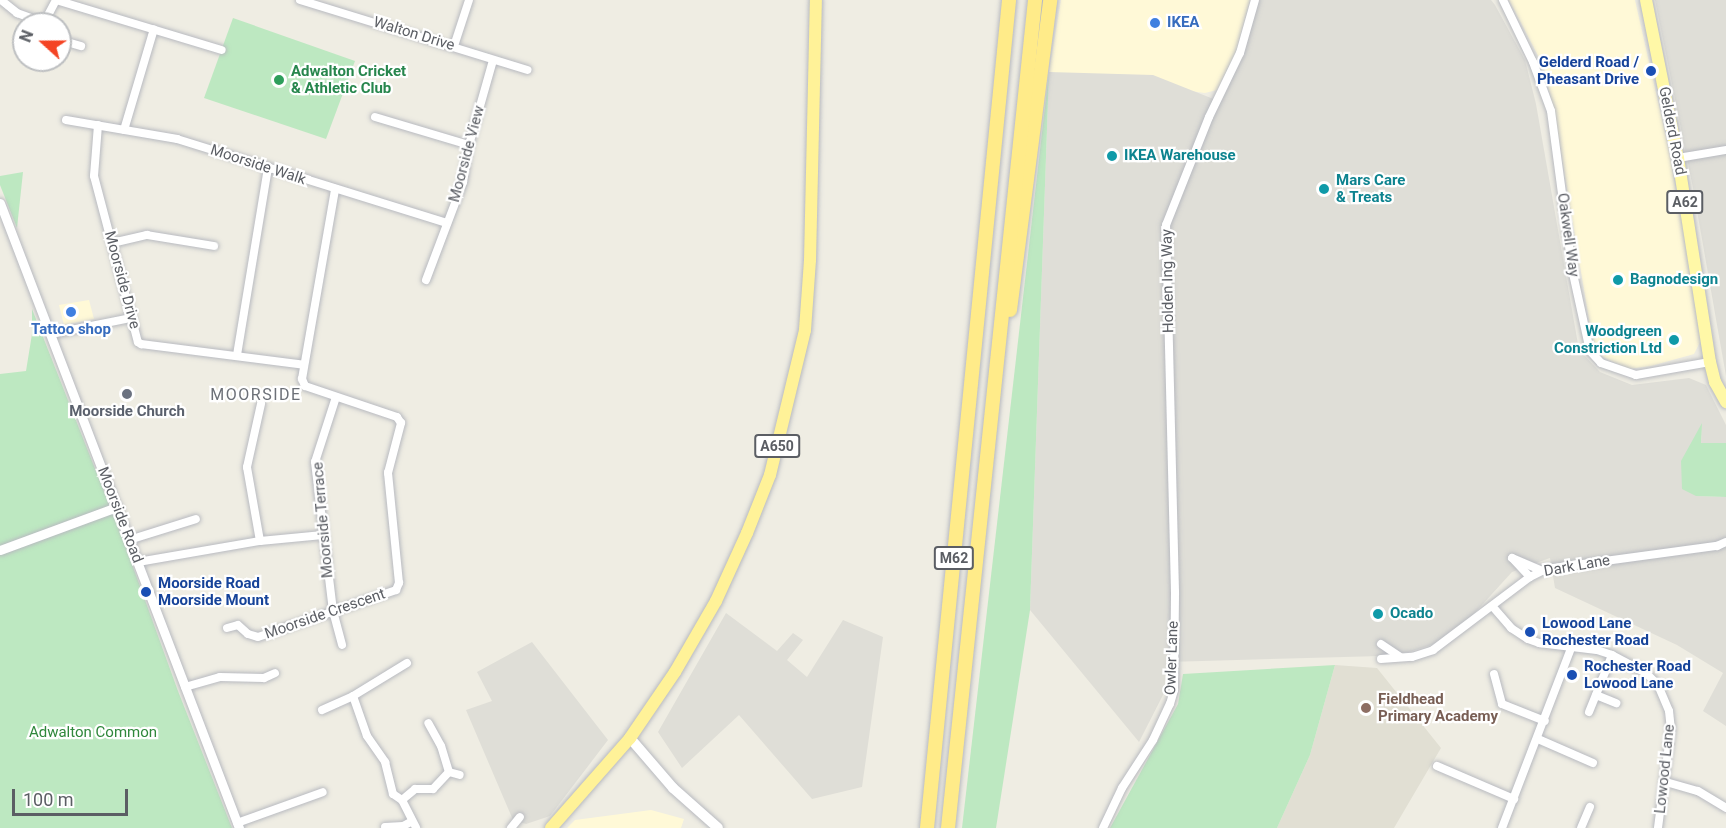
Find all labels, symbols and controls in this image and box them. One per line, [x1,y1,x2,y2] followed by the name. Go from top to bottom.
[12,12,72,72] north arrow
[371,13,457,55] street label: Walton Drive
[1167,14,1199,32] place label: IKEA
[1148,16,1162,30] marker: IKEA
[16,27,37,45] text: N
[1537,53,1639,88] place label: Gelderd Road / Pheasant Drive
[291,62,406,97] place label: Adwalton Cricket & Athletic Club
[1644,64,1658,78] marker: Gelderd Road / Pheasant Drive
[272,73,286,87] marker: Adwalton Cricket & Athletic Club
[1655,85,1689,177] street label: Gelderd Road
[445,104,489,204] street label: Moorside View
[208,141,308,189] street label: Moorside Walk
[1124,147,1236,165] place label: IKEA Warehouse
[1105,149,1119,163] marker: IKEA Warehouse
[1336,171,1405,206] place label: Mars Care & Treats
[1317,182,1331,196] marker: Mars Care & Treats
[1666,191,1704,213] road number: A62
[1553,192,1583,278] street label: Oakwell Way
[100,229,144,331] street label: Moorside Drive
[1158,229,1178,333] street label: Holden Ing Way
[1630,271,1718,289] place label: Bagnodesign
[1611,273,1625,287] marker: Bagnodesign
[64,305,78,319] marker: Tattoo shop
[31,321,111,339] place label: Tattoo shop
[1554,322,1662,357] place label: Woodgreen Constriction Ltd
[1667,333,1681,347] marker: Woodgreen Constriction Ltd
[210,385,302,405] district label: MOORSIDE
[120,387,134,401] marker: Moorside Church
[69,403,185,421] place label: Moorside Church
[753,435,801,457] road number: A650
[309,461,337,579] street label: Moorside Terrace
[93,465,147,565] street label: Moorside Road
[933,547,975,569] road number: M62
[1543,551,1611,581] street label: Dark Lane
[158,574,269,609] place label: Moorside Road Moorside Mount
[139,585,153,599] marker: Moorside Road Moorside Mount
[262,585,388,643] street label: Moorside Crescent
[1390,605,1433,623] place label: Ocado
[1371,607,1385,621] marker: Ocado
[1542,614,1649,649] place label: Lowood Lane Rochester Road
[1162,620,1182,696] street label: Owler Lane
[1523,625,1537,639] marker: Lowood Lane Rochester Road
[1584,657,1691,692] place label: Rochester Road Lowood Lane
[1565,668,1579,682] marker: Rochester Road Lowood Lane
[1378,690,1498,725] place label: Fieldhead Primary Academy
[1359,701,1373,715] marker: Fieldhead Primary Academy
[1651,723,1679,815] street label: Lowood Lane
[29,724,157,742] park label: Adwalton Common
[15,777,130,815] scale bar
[23,789,74,810] text: 100 m

